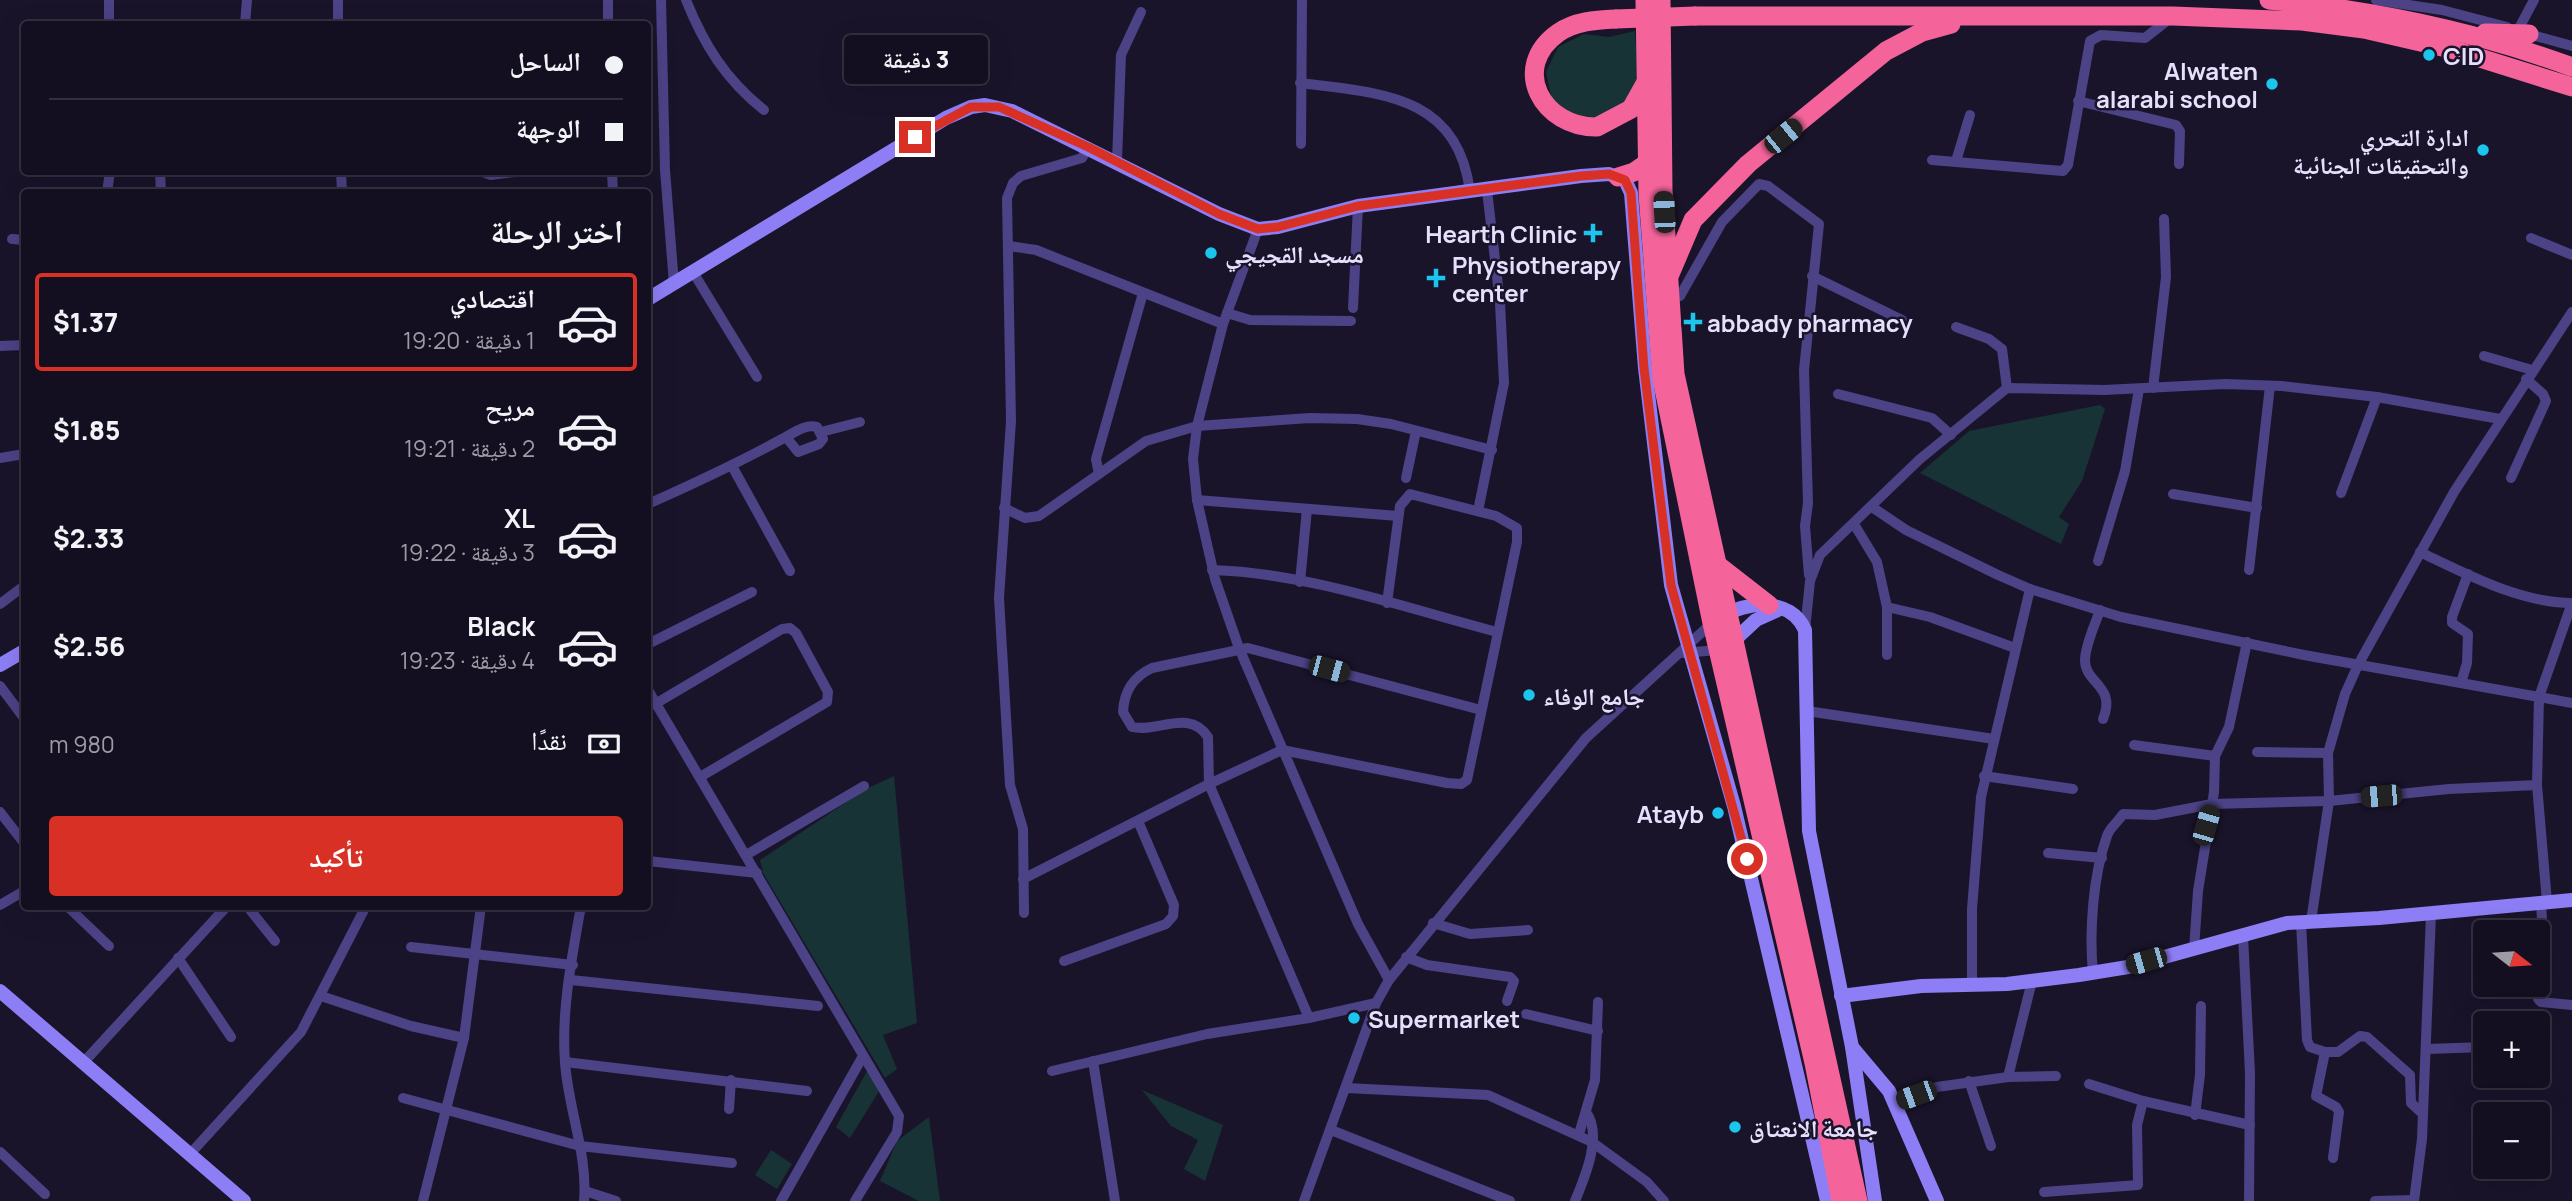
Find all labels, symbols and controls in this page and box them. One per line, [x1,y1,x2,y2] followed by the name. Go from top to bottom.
[843,36,987,85] callout: 3 دقيقة
[2443,39,2484,72] place label: CID
[509,43,581,79] text: الساحل
[883,43,949,75] text: 3 دقيقة
[2421,47,2437,63] marker: CID
[2096,54,2258,115] place label: Alwaten alarabi school
[2264,76,2280,92] marker: Alwaten alarabi school
[516,110,581,146] text: الوجهة
[1761,115,1806,157] car
[2293,120,2469,181] place label: ادارة التحري والتحقيقات الجنائية
[899,121,931,153] route end
[2475,142,2491,158] marker: ادارة التحري والتحقيقات الجنائية
[1653,190,1676,234] car
[490,209,623,253] text: اختر الرحلة
[1425,217,1577,250] place label: Hearth Clinic
[1583,223,1603,243] marker: Hearth Clinic
[1225,237,1364,273] place label: مسجد القجيجي
[1203,245,1219,261] marker: مسجد القجيجي
[1452,248,1622,309] place label: Physiotherapy center
[1426,268,1446,288] marker: Physiotherapy center
[450,280,535,316] text: اقتصادي
[556,291,619,354] icon: car
[53,304,118,340] text: $1.37
[1707,306,1913,339] place label: abbady pharmacy
[1685,314,1701,330] marker: abbady pharmacy
[403,324,535,356] text: 1 دقيقة · 19:20
[485,388,535,424] text: مريح
[556,399,619,462] icon: car
[53,412,120,448] text: $1.85
[404,432,535,464] text: 2 دقيقة · 19:21
[504,500,535,536] text: XL
[556,507,619,570] icon: car
[53,520,124,556] text: $2.33
[400,536,535,568] text: 3 دقيقة · 19:22
[467,608,535,644] text: Black
[556,615,619,678] icon: car
[53,628,125,664] text: $2.56
[400,644,535,676] text: 4 دقيقة · 19:23
[1306,653,1353,685] car
[1543,679,1645,713] place label: جامع الوفاء
[1521,687,1537,703] marker: جامع الوفاء
[531,722,567,758] text: نقدًا
[585,725,623,763] icon: cash
[49,728,115,760] text: 980 m
[2360,784,2403,808] car
[1637,797,1704,830] place label: Atayb
[2191,802,2222,848] car
[1710,805,1726,821] marker: Atayb
[49,816,623,896] button: تأكيد
[1731,843,1763,875] route start
[2473,920,2550,998] north arrow
[2473,920,2550,1179] map controls
[2123,945,2170,977] car
[1368,1002,1520,1035] place label: Supermarket
[1346,1010,1362,1026] marker: Supermarket
[2473,1011,2550,1088] button: +
[1893,1078,1940,1112] car
[2473,1102,2550,1179] button: −
[1749,1111,1878,1144] place label: جامعة الانعتاق
[1727,1119,1743,1135] marker: جامعة الانعتاق

